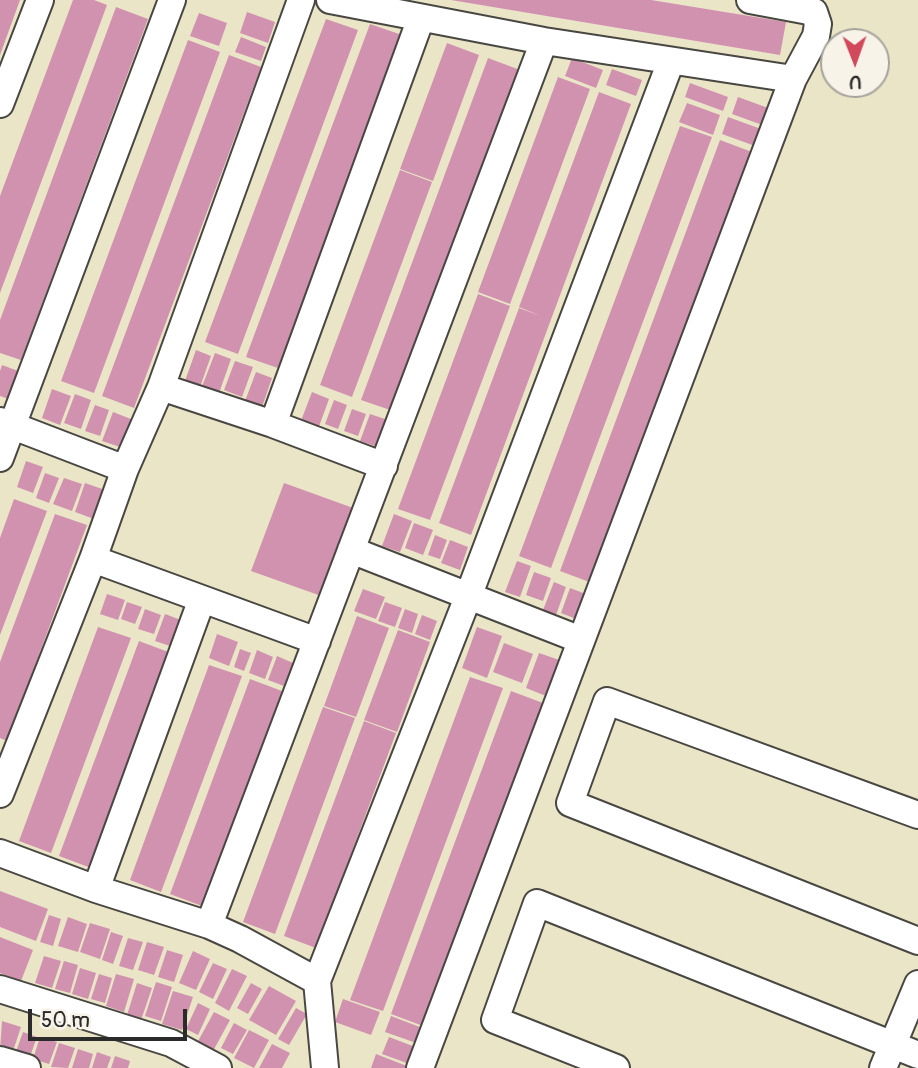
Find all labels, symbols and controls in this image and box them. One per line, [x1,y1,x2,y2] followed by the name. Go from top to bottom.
[820,28,890,98] north arrow
[849,70,862,94] text: U
[32,995,191,1038] scale bar
[41,1007,90,1034] text: 50 m

